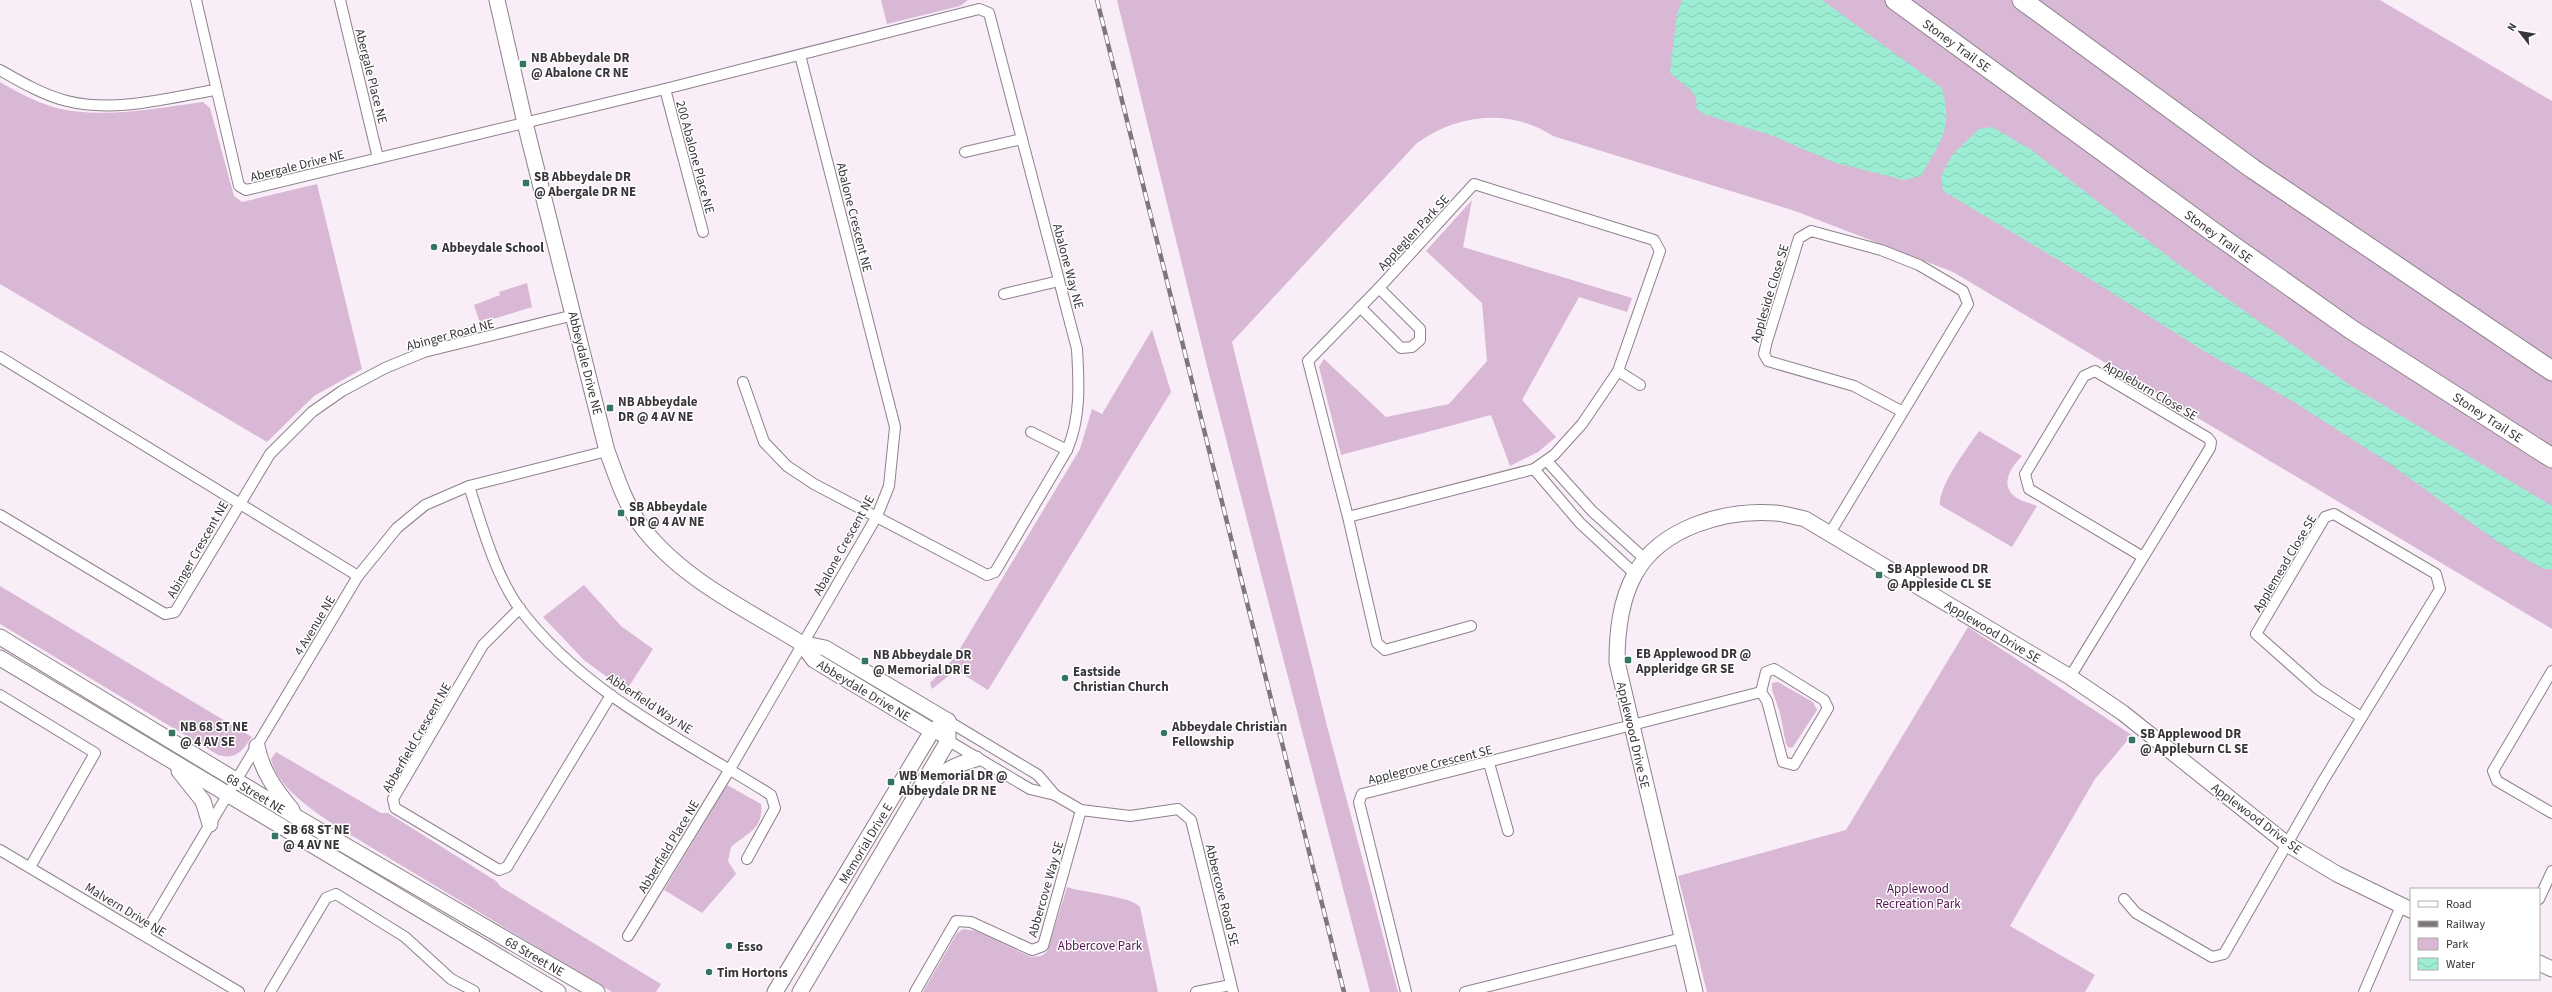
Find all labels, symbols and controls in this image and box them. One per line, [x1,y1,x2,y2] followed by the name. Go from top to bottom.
[2500,12,2540,52] north arrow
[1919,15,1994,77] street label: Stoney Trail SE
[2504,20,2520,34] text: N
[350,27,392,126] street label: Abergale Place NE
[531,49,629,82] place label: NB Abbeydale DR @ Abalone CR NE
[518,59,528,69] marker: NB Abbeydale DR @ Abalone CR NE
[671,99,719,216] street label: 200 Abalone Place NE
[248,146,346,186] street label: Abergale Drive NE
[832,161,876,274] street label: Abalone Crescent NE
[534,168,636,201] place label: SB Abbeydale DR @ Abergale DR NE
[521,178,531,188] marker: SB Abbeydale DR @ Abergale DR NE
[1374,191,1454,275] street label: Appleglen Park SE
[2181,206,2256,268] street label: Stoney Trail SE
[1048,222,1088,311] street label: Abalone Way NE
[441,239,544,257] place label: Abbeydale School
[429,242,439,252] marker: Abbeydale School
[1746,242,1794,345] street label: Appleside Close SE
[563,310,607,417] street label: Abbeydale Drive NE
[404,315,496,355] street label: Abinger Road NE
[2100,357,2201,425] street label: Appleburn Close SE
[2449,388,2526,447] street label: Stoney Trail SE
[618,393,698,426] place label: NB Abbeydale DR @ 4 AV NE
[605,403,615,413] marker: NB Abbeydale DR @ 4 AV NE
[809,492,879,599] street label: Abalone Crescent NE
[163,497,233,601] street label: Abinger Crescent NE
[629,498,707,531] place label: SB Abbeydale DR @ 4 AV NE
[616,508,626,518] marker: SB Abbeydale DR @ 4 AV NE
[2249,511,2321,616] street label: Applemead Close SE
[1887,560,1992,593] place label: SB Applewood DR @ Appleside CL SE
[1874,570,1884,580] marker: SB Applewood DR @ Appleside CL SE
[290,592,340,659] street label: 4 Avenue NE
[1941,596,2044,668] street label: Applewood Drive SE
[1635,645,1752,678] place label: EB Applewood DR @ Appleridge GR SE
[873,646,971,679] place label: NB Abbeydale DR @ Memorial DR E
[1623,655,1633,665] marker: EB Applewood DR @ Appleridge GR SE
[813,656,914,726] street label: Abbeydale Drive NE
[860,656,870,666] marker: NB Abbeydale DR @ Memorial DR E
[1073,663,1169,696] place label: Eastside Christian Church
[603,669,696,739] street label: Abberfield Way NE
[1060,673,1070,683] marker: Eastside Christian Church
[378,679,456,796] street label: Abberfield Crescent NE
[1612,680,1654,791] street label: Applewood Drive SE
[180,718,248,751] place label: NB 68 ST NE @ 4 AV SE
[1171,718,1287,751] place label: Abbeydale Christian Fellowship
[2140,725,2248,758] place label: SB Applewood DR @ Appleburn CL SE
[167,728,177,738] marker: NB 68 ST NE @ 4 AV SE
[1159,728,1169,738] marker: Abbeydale Christian Fellowship
[2127,735,2137,745] marker: SB Applewood DR @ Appleburn CL SE
[1366,741,1495,789] street label: Applegrove Crescent SE
[898,767,1008,800] place label: WB Memorial DR @ Abbeydale DR NE
[223,769,289,819] street label: 68 Street NE
[886,777,896,787] marker: WB Memorial DR @ Abbeydale DR NE
[2207,779,2305,859] street label: Applewood Drive SE
[634,796,704,897] street label: Abberfield Place NE
[835,800,897,887] street label: Memorial Drive E
[283,821,350,854] place label: SB 68 ST NE @ 4 AV NE
[270,831,280,841] marker: SB 68 ST NE @ 4 AV NE
[1024,839,1068,939] street label: Abbercove Way SE
[1201,842,1243,948] street label: Abbercove Road SE
[81,878,170,941] street label: Malvern Drive NE
[1875,880,1961,913] park label: Applewood Recreation Park
[2410,888,2540,980] legend
[2446,896,2472,913] text: Road
[2446,916,2485,933] text: Railway
[501,933,568,981] street label: 68 Street NE
[2446,936,2468,953] text: Park
[1058,937,1143,955] park label: Abbercove Park
[737,938,763,956] place label: Esso
[724,941,734,951] marker: Esso
[2446,956,2476,973] text: Water
[717,964,788,982] place label: Tim Hortons
[704,967,714,977] marker: Tim Hortons

